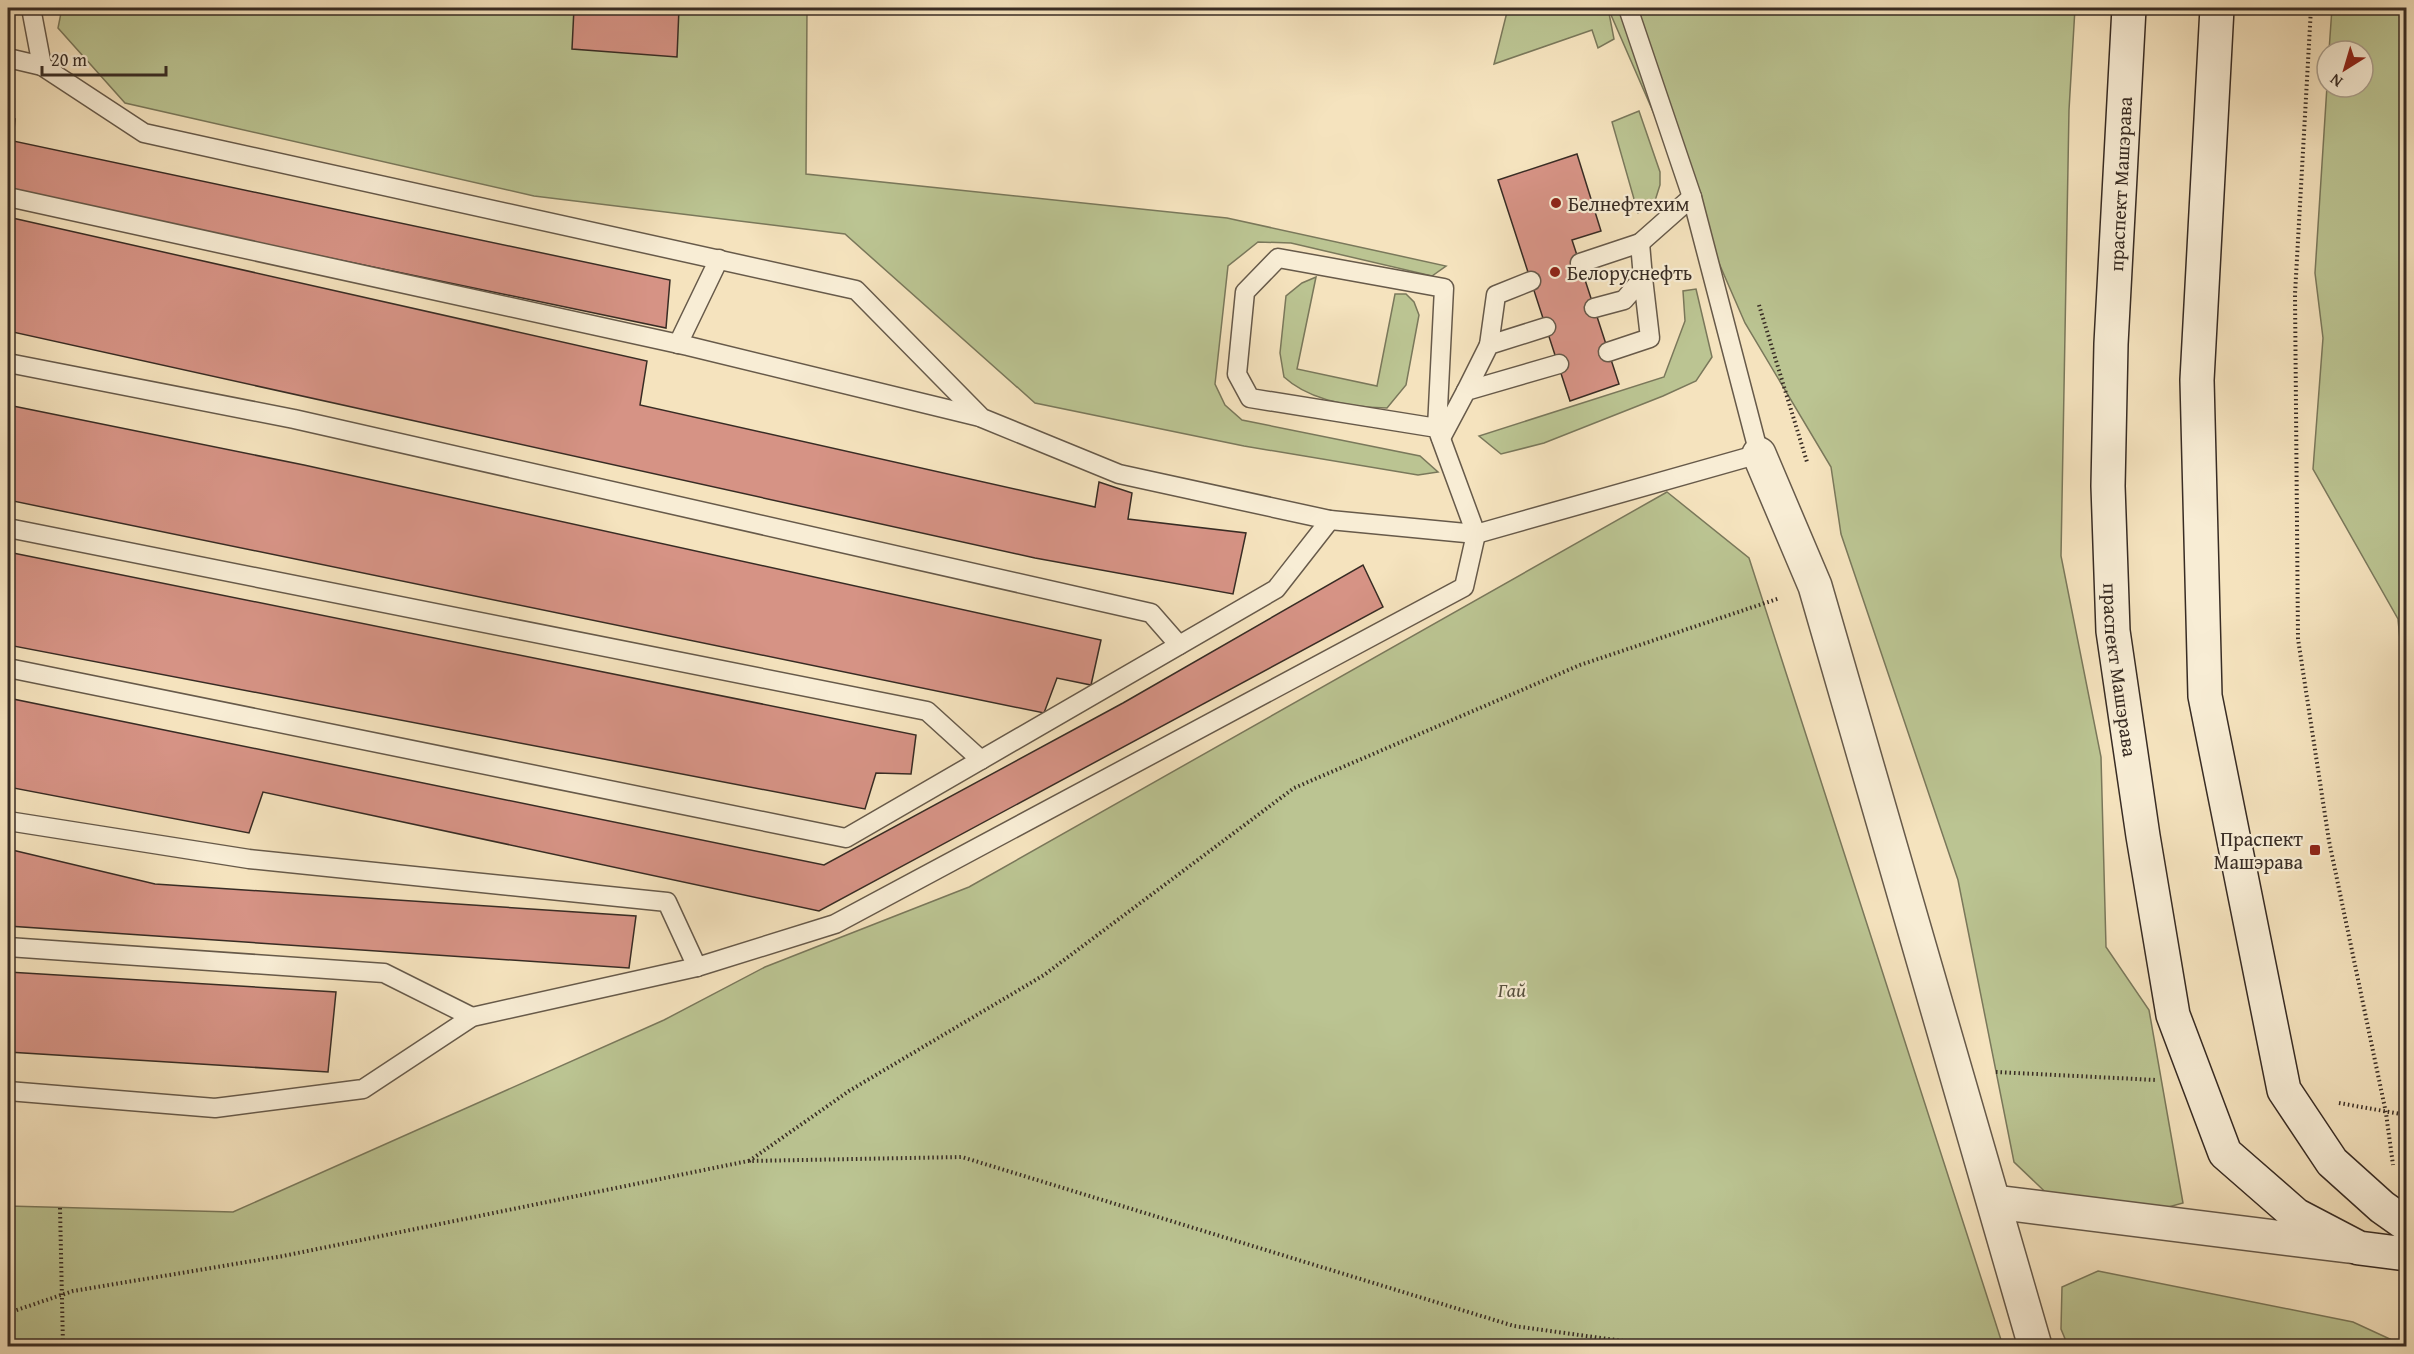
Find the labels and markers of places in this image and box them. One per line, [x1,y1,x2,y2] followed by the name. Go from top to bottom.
[1568,189,1690,218] place label: Белнефтехим
[1549,196,1563,210] marker: Белнефтехим
[1567,258,1692,287] place label: Белоруснефть
[1548,265,1562,279] marker: Белоруснефть
[2214,824,2303,876] place label: Праспект Машэрава
[2308,843,2322,857] marker: Праспект Машэрава

